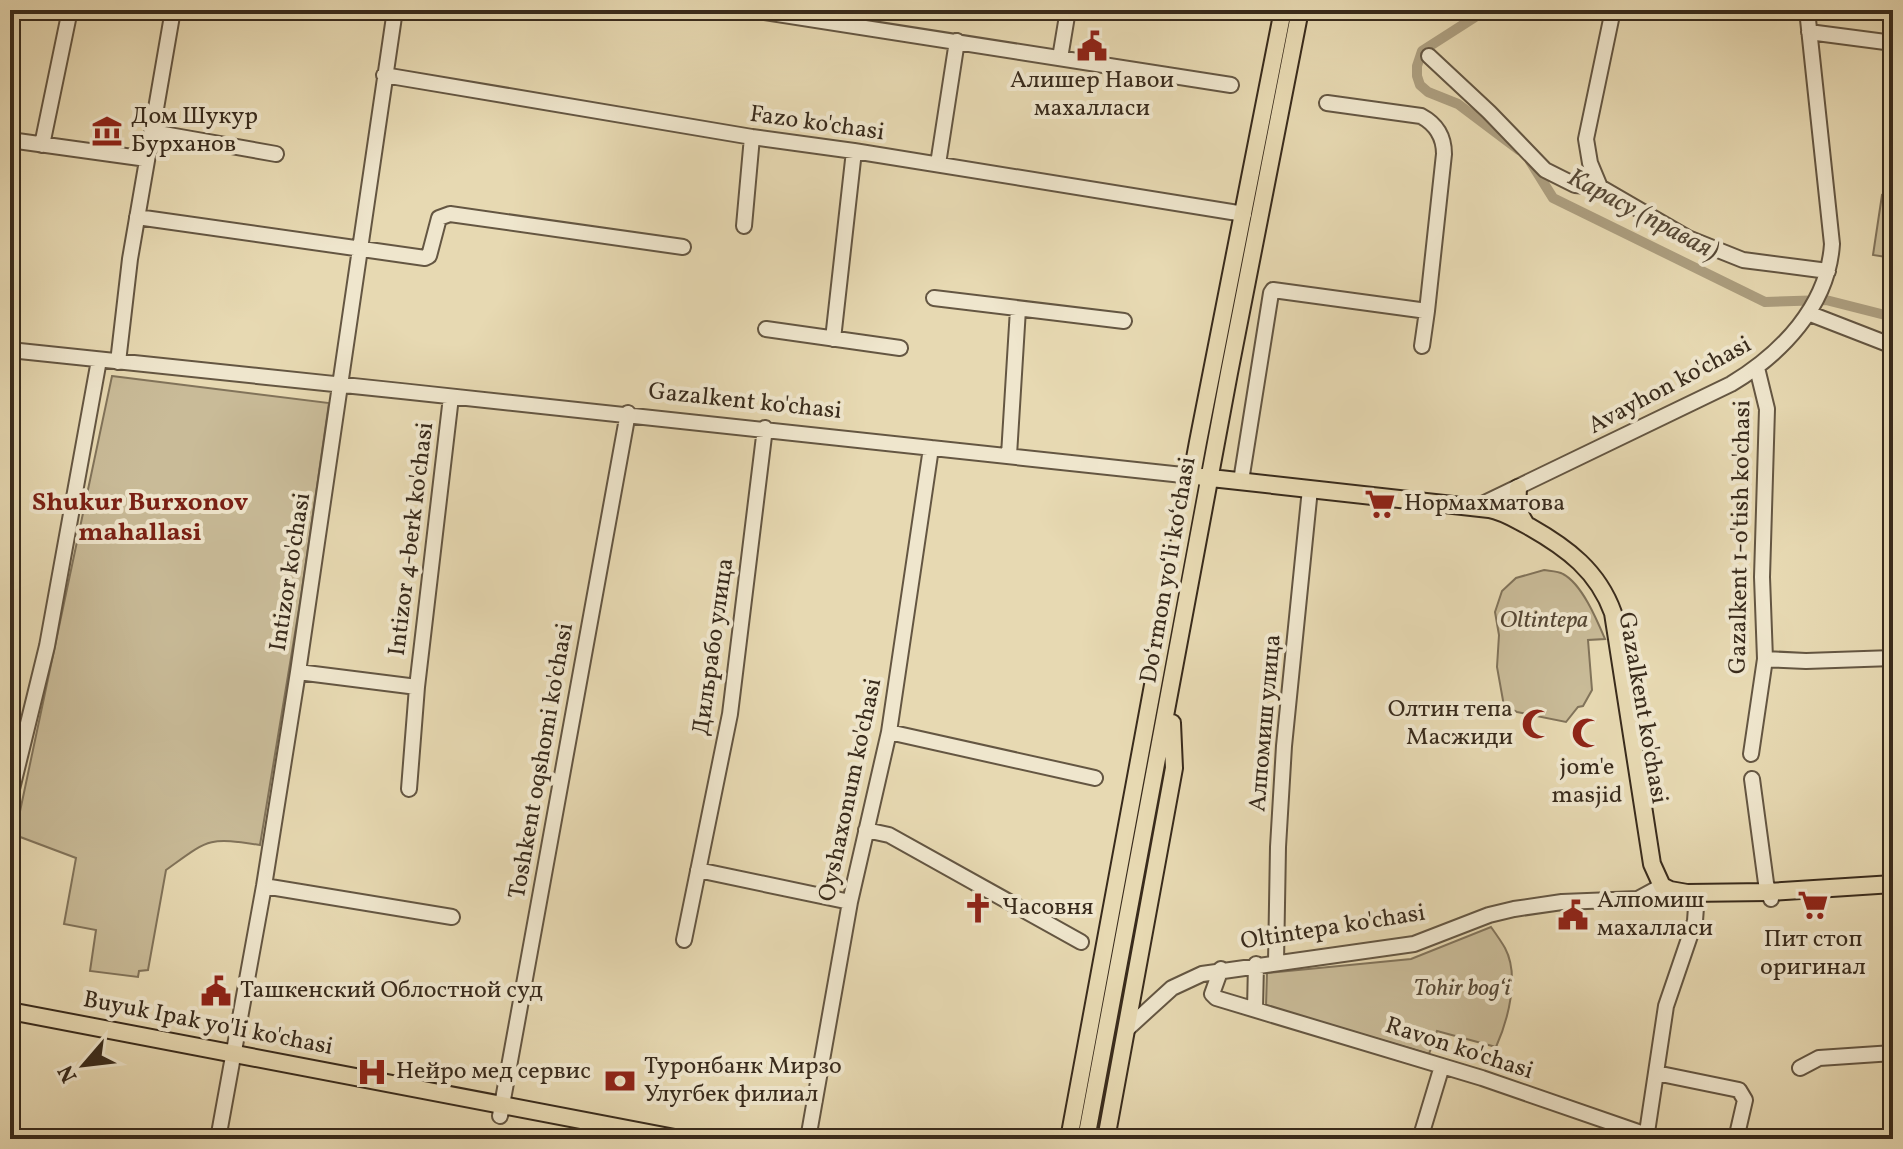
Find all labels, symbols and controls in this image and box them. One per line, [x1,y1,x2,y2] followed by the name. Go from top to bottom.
[1075,29,1109,63] public building icon: Алишер Навои махалласи
[1010,64,1174,126] place label: Алишер Навои махалласи
[747,98,887,150] street label: Fazo ko'chasi
[131,100,258,162] place label: Дом Шукур Бурханов
[90,114,124,148] museum icon: Дом Шукур Бурханов
[1561,160,1725,270] water label: Карасу (правая)
[1582,329,1758,443] street label: Avayhon ko'chasi
[647,375,843,429] street label: Gazalkent ko'chasi
[1722,400,1760,674] street label: Gazalkent 1-o'tish ko'chasi
[381,420,443,658] street label: Intizor 4-berk ko'chasi
[1132,454,1206,686] street label: Do‘rmon yo‘li ko‘chasi
[32,485,249,551] district label: Shukur Burxonov mahallasi
[1363,487,1397,521] supermarket icon: Нормахматова
[1404,487,1565,521] place label: Нормахматова
[262,490,320,654] street label: Intizor ko'chasi
[685,556,743,738] street label: Дильрабо улица
[1500,604,1588,638] park label: Oltintepa
[1608,609,1676,807] street label: Gazalkent ko'chasi
[501,620,583,902] street label: Toshkent oqshomi ko'chasi
[1241,633,1291,813] street label: Алпомиш улица
[811,675,891,905] street label: Oyshaxonum ko'chasi
[1388,693,1513,755] place label: Олтин тепа Масжиди
[1520,707,1554,741] mosque icon: Олтин тепа Масжиди
[1570,716,1604,750] mosque icon: jom'e masjid
[1551,751,1623,813] place label: jom'e masjid
[1597,884,1713,946] place label: Алпомиш махалласи
[1796,888,1830,922] supermarket icon: Пит стоп оригинал
[961,891,995,925] church icon: Часовня
[1002,891,1094,925] place label: Часовня
[1238,897,1428,959] street label: Oltintepa ko'chasi
[1556,898,1590,932] public building icon: Алпомиш махалласи
[1760,923,1866,985] place label: Пит стоп оригинал
[1413,972,1512,1006] park label: Tohir bog‘i
[199,974,233,1008] public building icon: Ташкенский Облостной суд
[240,974,543,1008] place label: Ташкенский Облостной суд
[80,983,336,1065] street label: Buyuk Ipak yo'li ko'chasi
[1381,1009,1537,1089] street label: Ravon ko'chasi
[44,1025,124,1105] north arrow
[644,1050,842,1112] place label: Туронбанк Мирзо Улугбек филиал
[355,1055,389,1089] hospital icon: Нейро мед сервис
[396,1055,591,1089] place label: Нейро мед сервис
[51,1059,86,1088] text: N
[603,1064,637,1098] bank icon: Туронбанк Мирзо Улугбек филиал

